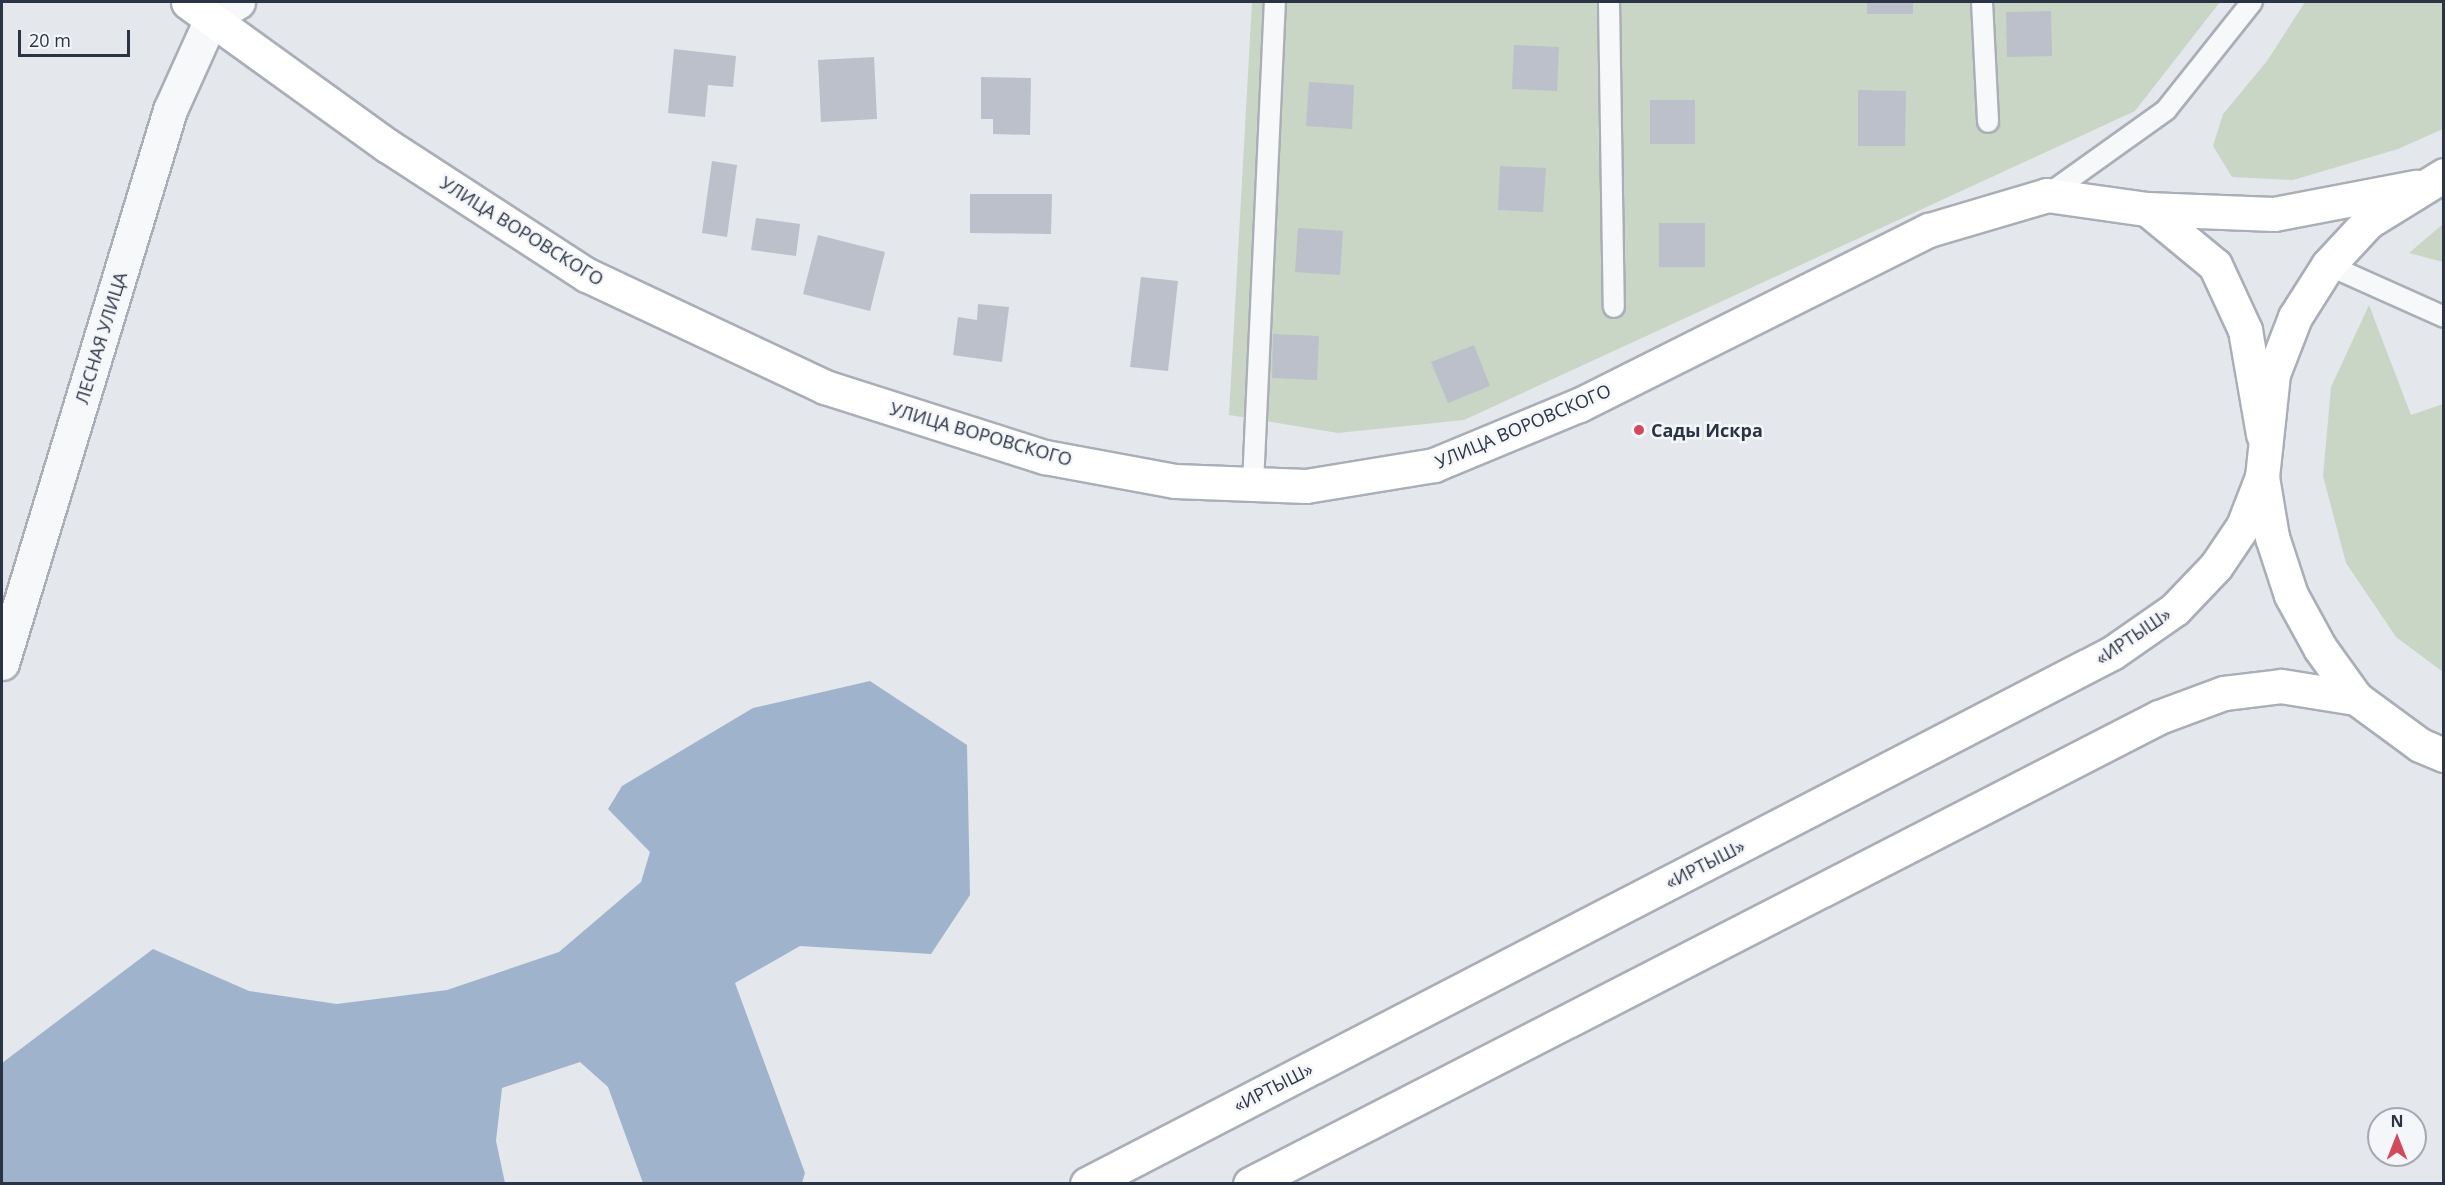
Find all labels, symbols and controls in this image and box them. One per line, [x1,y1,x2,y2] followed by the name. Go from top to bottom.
[21,18,134,56] scale bar
[29,28,71,52] text: 20 m
[436,172,608,290] street label: УЛИЦА ВОРОВСКОГО
[71,269,131,407] street label: ЛЕСНАЯ УЛИЦА
[1432,379,1614,473] street label: УЛИЦА ВОРОВСКОГО
[887,398,1075,470] street label: УЛИЦА ВОРОВСКОГО
[1651,419,1763,441] place label: Сады Искра
[1632,423,1646,437] marker: Сады Искра
[2091,603,2175,669] street label: «ИРТЫШ»
[1662,835,1748,893] street label: «ИРТЫШ»
[1230,1058,1316,1116] street label: «ИРТЫШ»
[2367,1107,2427,1167] north arrow
[2390,1110,2404,1132] text: N

